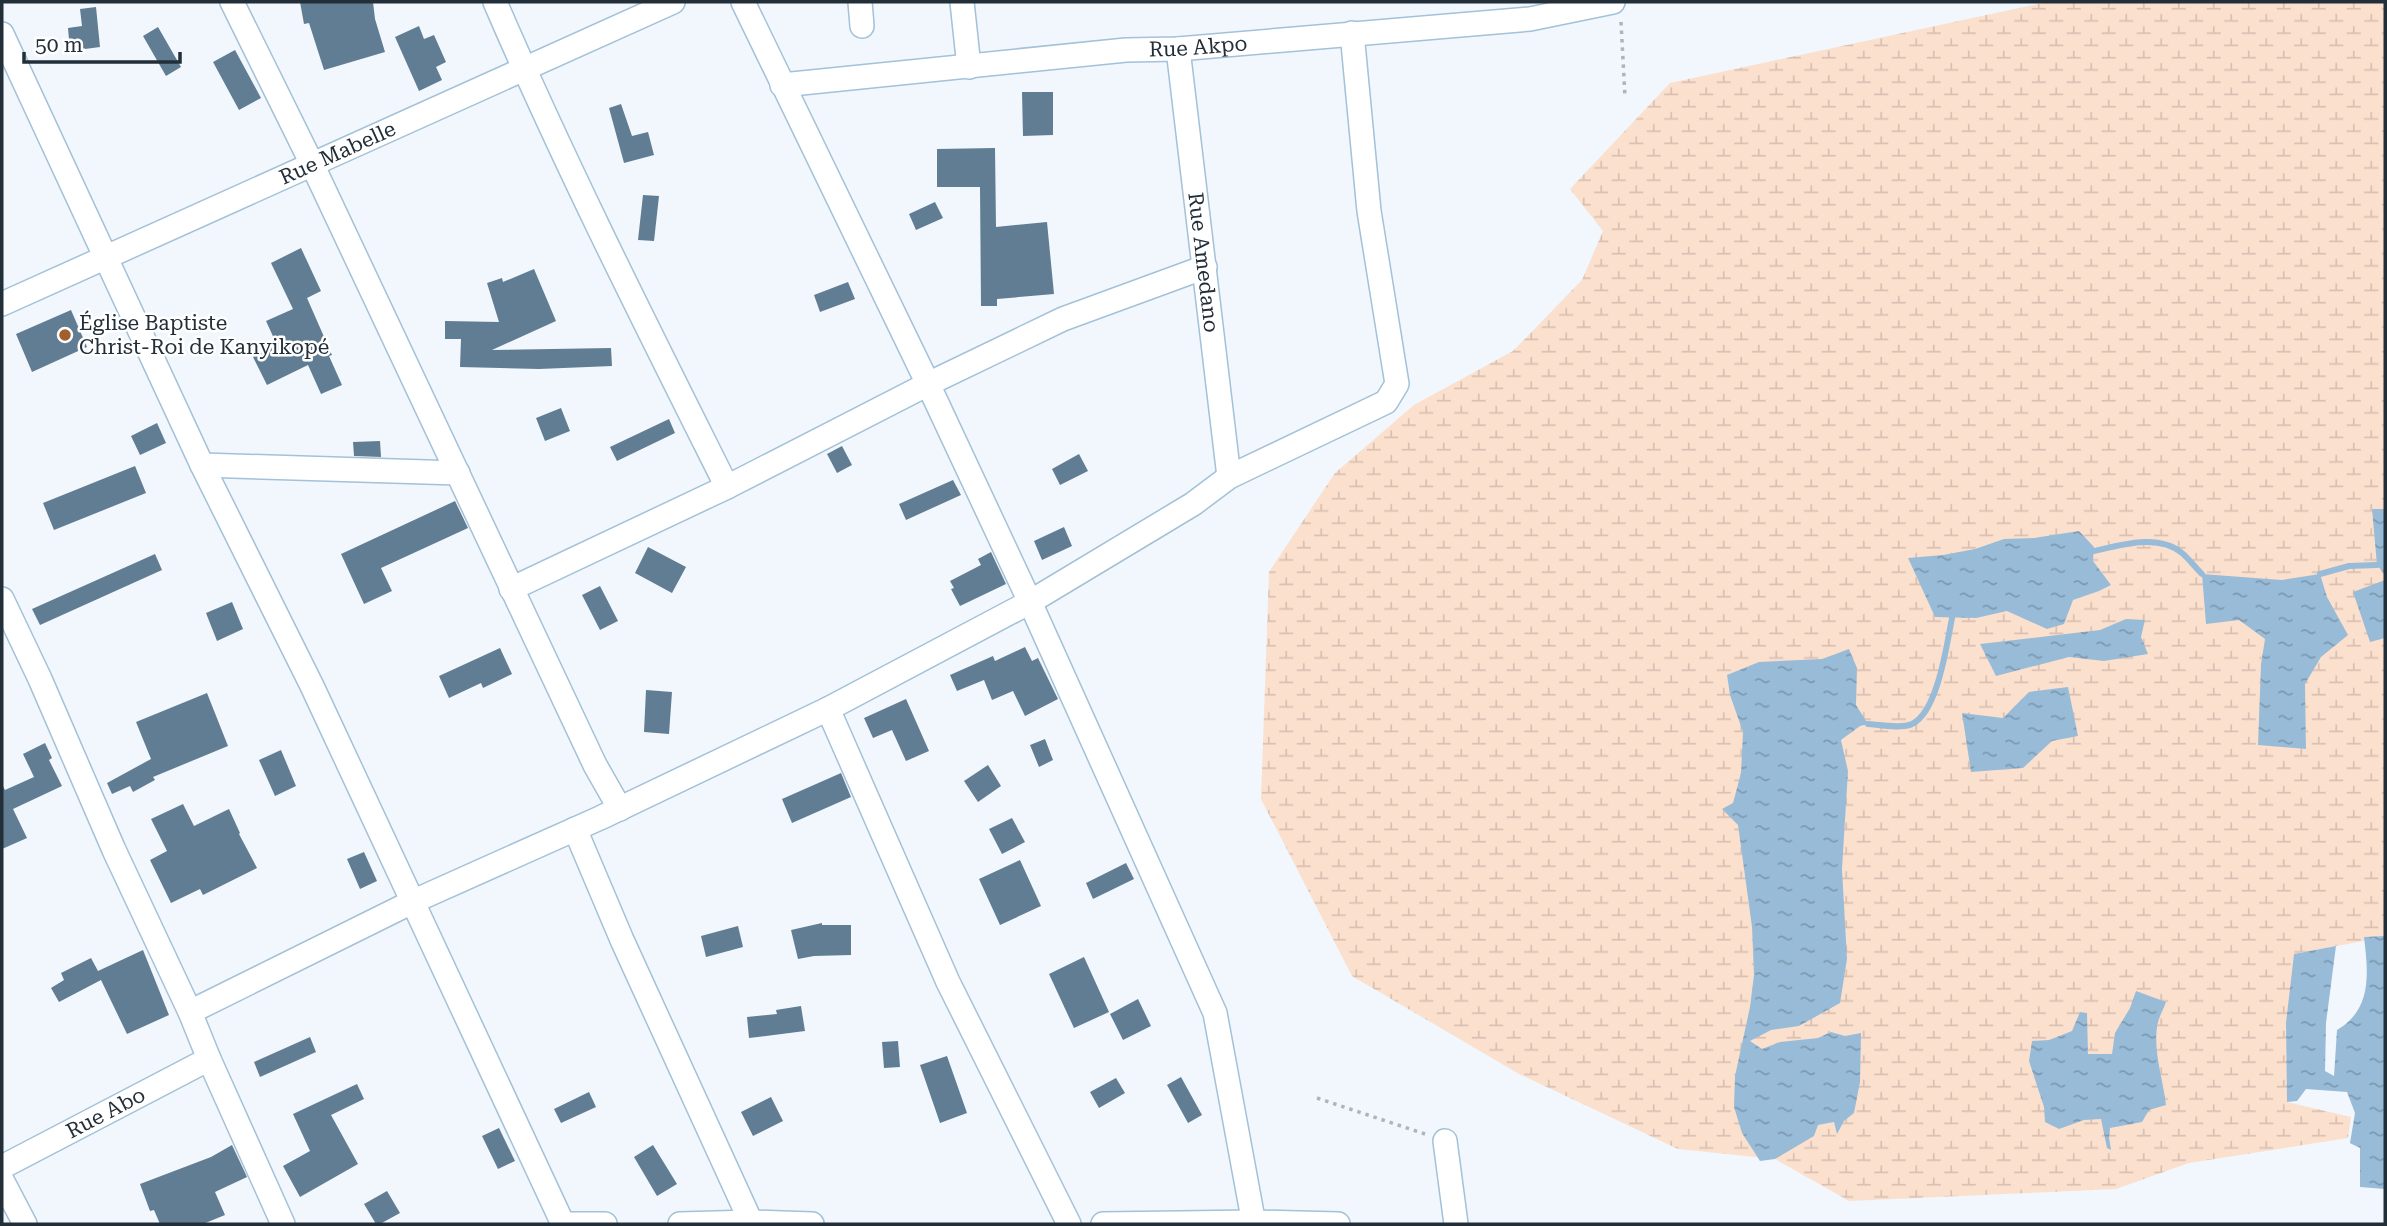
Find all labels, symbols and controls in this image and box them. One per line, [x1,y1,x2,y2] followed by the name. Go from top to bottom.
[24,21,180,65] scale bar
[1149,31,1248,62] street label: Rue Akpo
[35,33,83,57] text: 50 m
[276,116,399,190] street label: Rue Mabelle
[1183,191,1224,334] street label: Rue Amedano
[79,310,329,359] place label: Église Baptiste Christ-Roi de Kanyikopé
[57,327,73,343] marker: Église Baptiste Christ-Roi de Kanyikopé
[62,1082,149,1143] street label: Rue Abo

